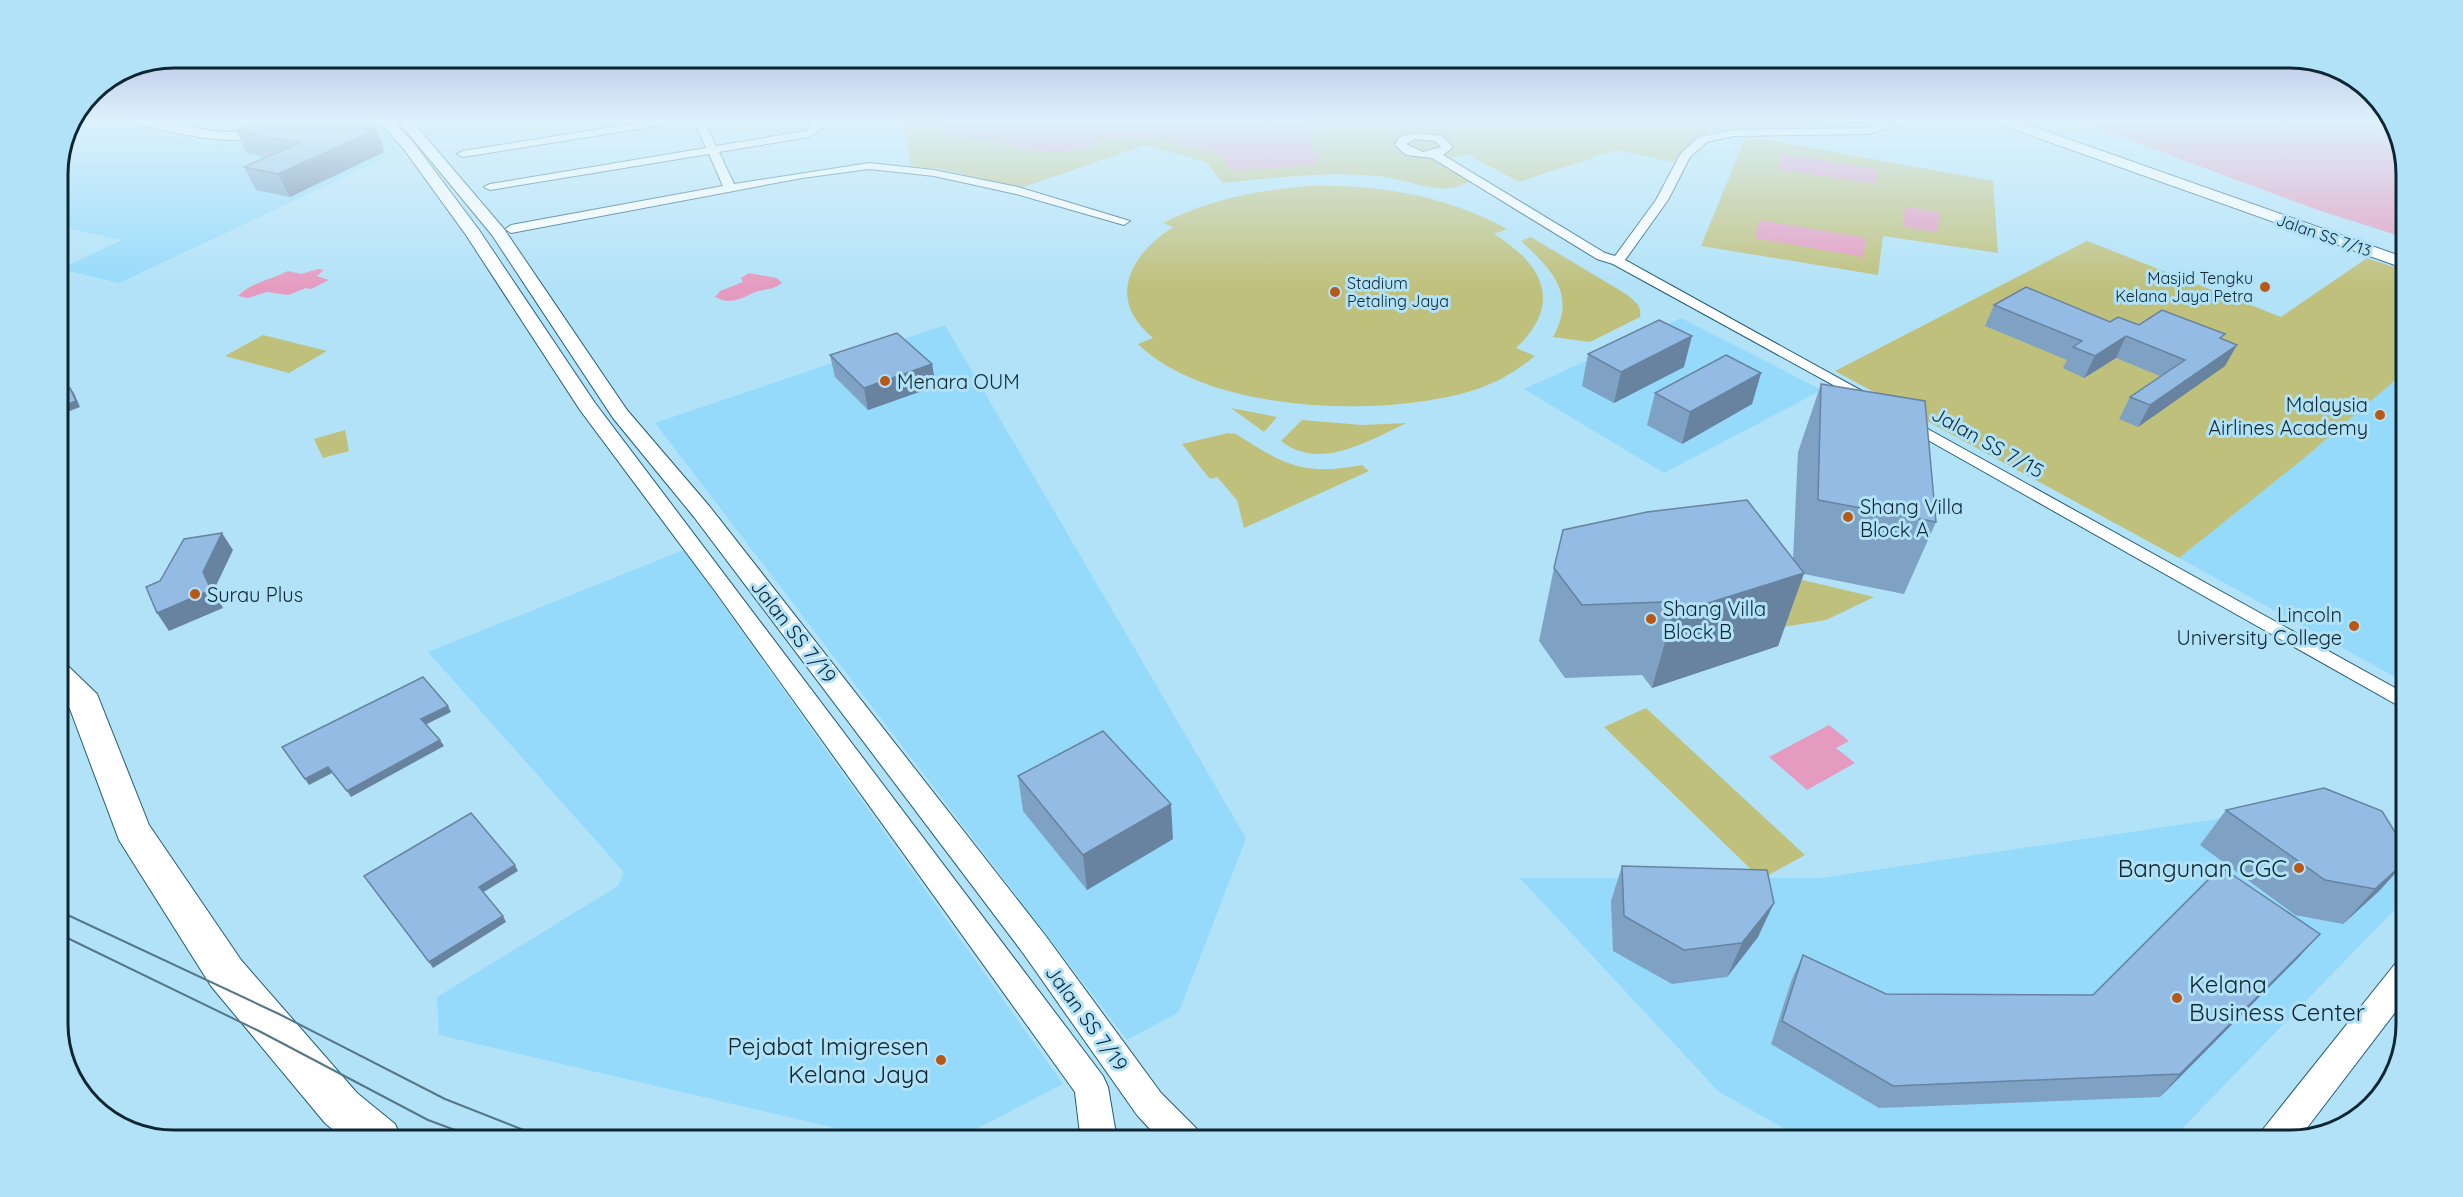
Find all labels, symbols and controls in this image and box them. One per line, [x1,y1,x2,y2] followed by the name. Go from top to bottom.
[2274,209,2374,261] street label: Jalan SS 7/13
[2115,268,2253,306] place label: Masjid Tengku Kelana Jaya Petra
[1347,273,1449,311] place label: Stadium Petaling Jaya
[2258,280,2272,294] marker: Masjid Tengku Kelana Jaya Petra
[1328,285,1342,299] marker: Stadium Petaling Jaya
[897,369,1020,394] place label: Menara OUM
[878,374,892,388] marker: Menara OUM
[2208,392,2368,440] place label: Malaysia Airlines Academy
[1928,401,2048,483] street label: Jalan SS 7/15
[2373,408,2387,422] marker: Malaysia Airlines Academy
[1860,494,1963,542] place label: Shang Villa Block A
[1841,510,1855,524] marker: Shang Villa Block A
[746,574,842,688] street label: Jalan SS 7/19
[207,582,303,607] place label: Surau Plus
[188,587,202,601] marker: Surau Plus
[1663,596,1766,644] place label: Shang Villa Block B
[2176,602,2342,650] place label: Lincoln University College
[1644,612,1658,626] marker: Shang Villa Block B
[2347,619,2361,633] marker: Lincoln University College
[2118,853,2287,883] place label: Bangunan CGC
[2292,861,2306,875] marker: Bangunan CGC
[1040,960,1134,1076] street label: Jalan SS 7/19
[2189,969,2365,1027] place label: Kelana Business Center
[2170,991,2184,1005] marker: Kelana Business Center
[728,1031,929,1089] place label: Pejabat Imigresen Kelana Jaya
[934,1053,948,1067] marker: Pejabat Imigresen Kelana Jaya

